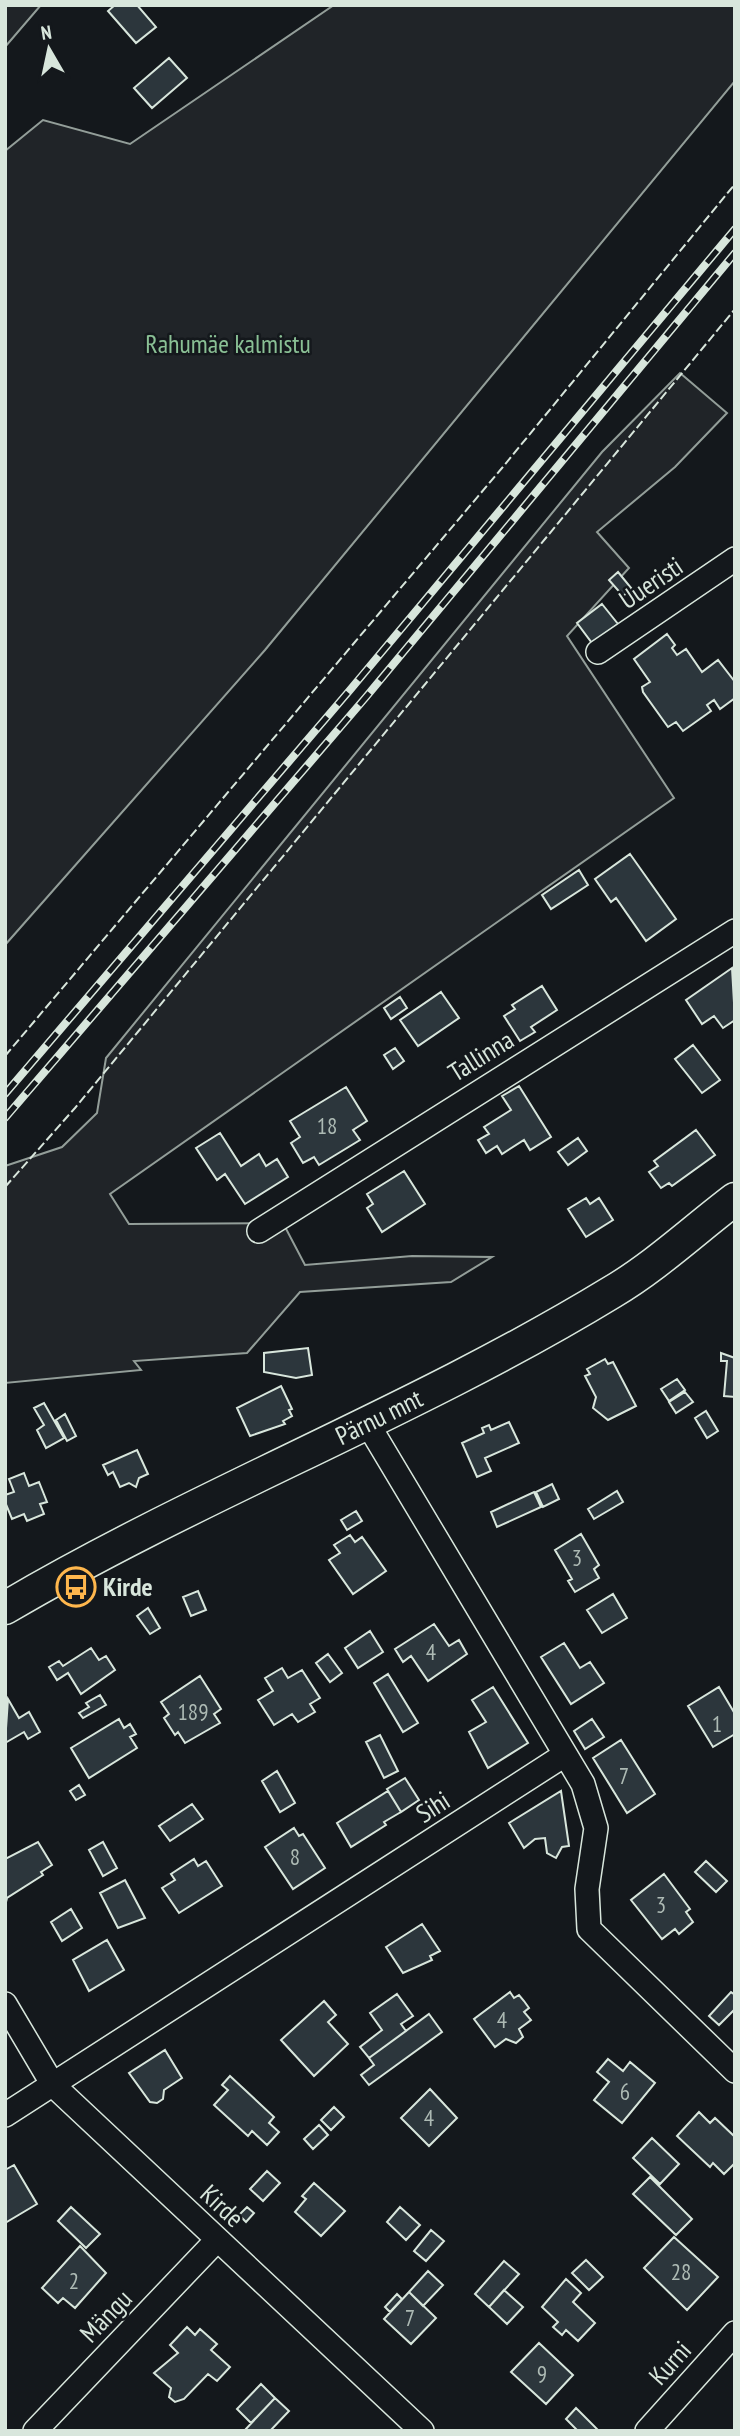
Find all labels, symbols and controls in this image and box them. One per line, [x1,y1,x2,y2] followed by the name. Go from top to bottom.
[14,14,84,84] north arrow
[39,20,53,45] text: N
[145,327,311,360] park label: Rahumäe kalmistu
[613,549,689,616] street label: Uueristi
[442,1023,520,1088] street label: Tallinna
[317,1111,337,1140] house number: 18
[330,1381,428,1452] street label: Pärnu mnt
[572,1543,582,1572] house number: 3
[55,1566,97,1608] bus stop icon: Kirde
[103,1570,153,1603] place label: Kirde
[426,1637,436,1666] house number: 4
[177,1697,209,1726] house number: 189
[712,1709,722,1738] house number: 1
[619,1761,629,1790] house number: 7
[410,1784,456,1830] street label: Sihi
[290,1842,300,1871] house number: 8
[656,1890,666,1919] house number: 3
[497,2005,507,2034] house number: 4
[620,2077,630,2106] house number: 6
[424,2103,434,2132] house number: 4
[194,2177,251,2234] street label: Kirde
[671,2257,691,2286] house number: 28
[69,2266,79,2295] house number: 2
[73,2282,139,2349] street label: Mängu
[405,2303,415,2332] house number: 7
[641,2334,698,2391] street label: Kurni
[537,2359,547,2388] house number: 9

